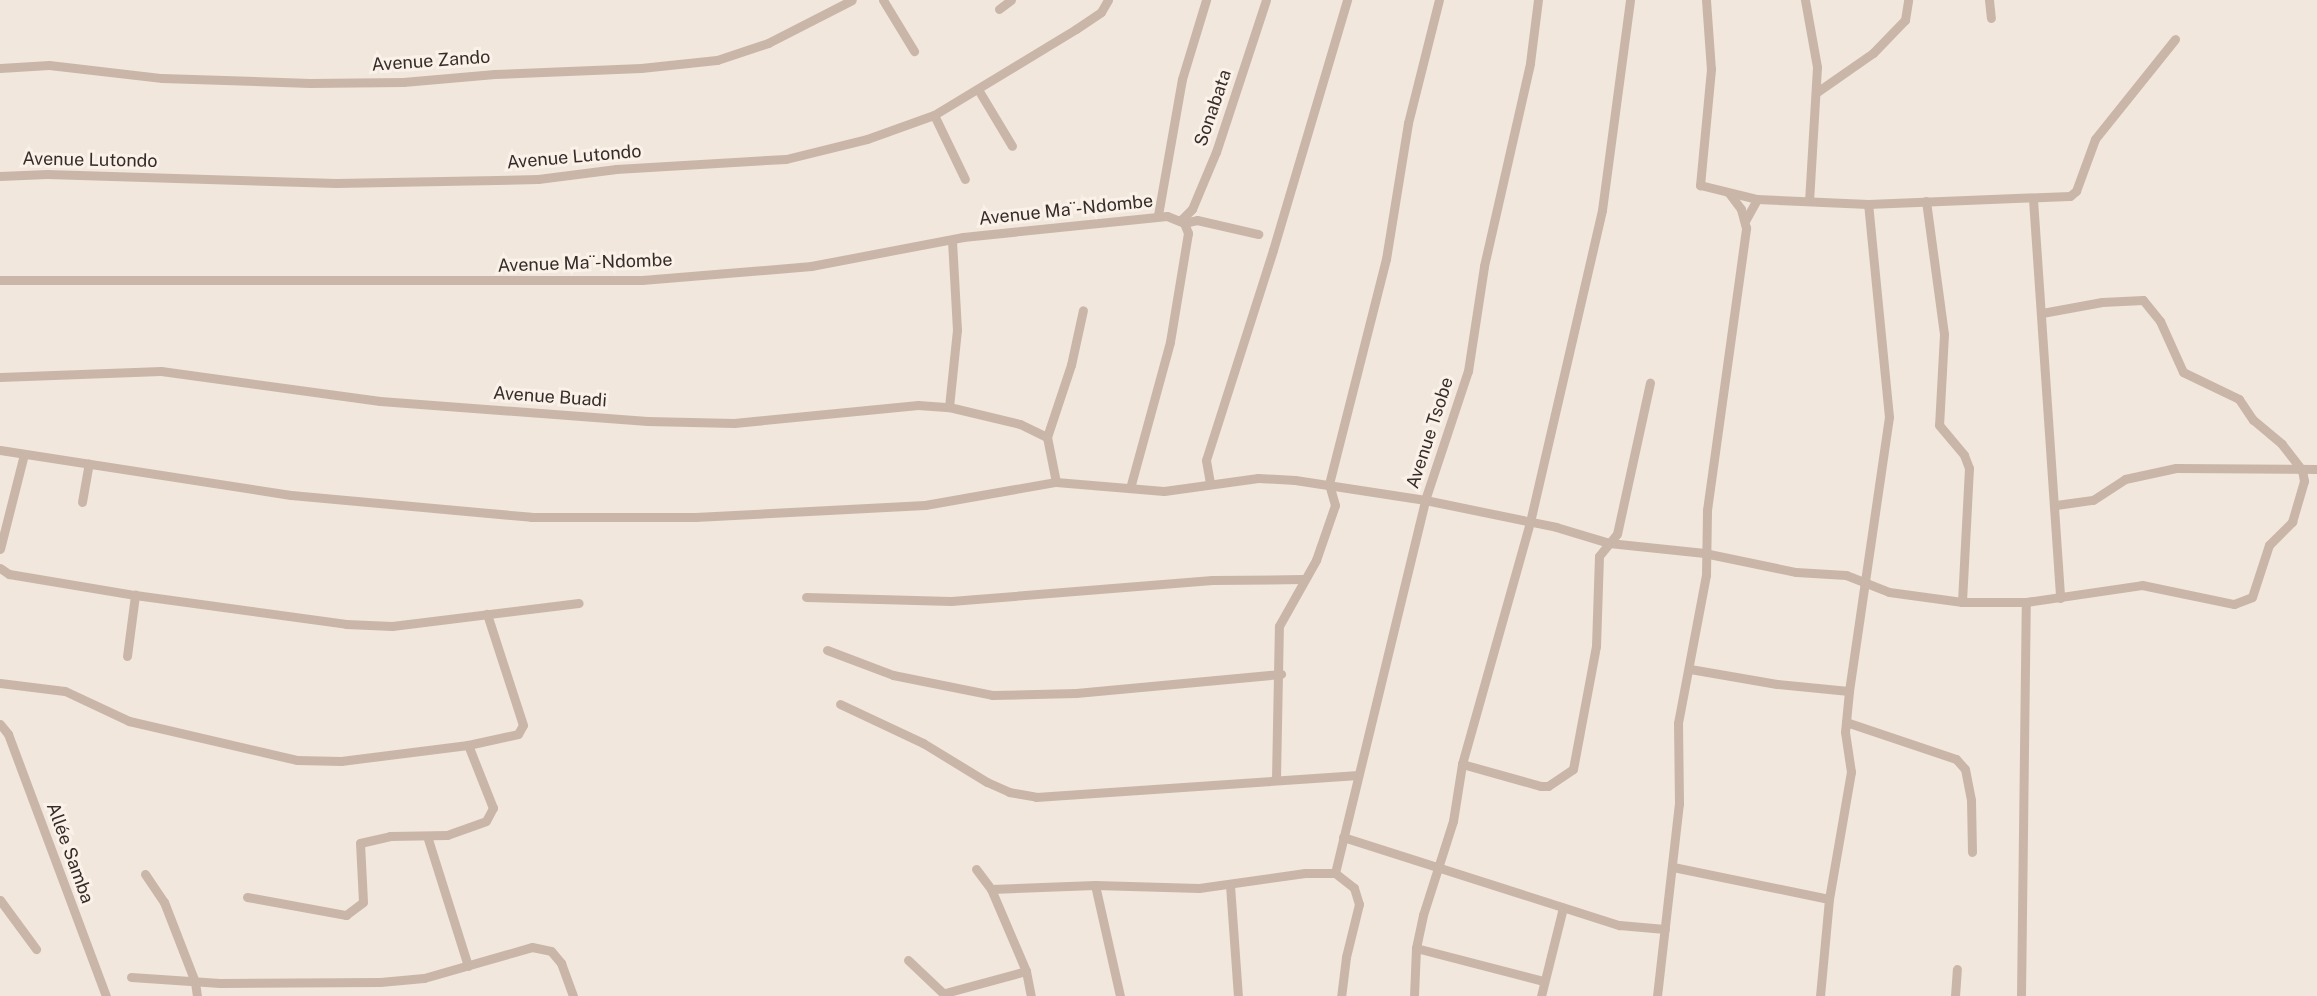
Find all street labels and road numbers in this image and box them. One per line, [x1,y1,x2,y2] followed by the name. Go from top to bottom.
[371,46,491,76] street label: Avenue Zando
[1190,67,1236,149] street label: Sonabata
[506,140,642,174] street label: Avenue Lutondo
[22,148,158,172] street label: Avenue Lutondo
[978,190,1154,230] street label: Avenue Ma¨-Ndombe
[497,249,673,277] street label: Avenue Ma¨-Ndombe
[1402,375,1458,491] street label: Avenue Tsobe
[492,382,608,412] street label: Avenue Buadi
[42,800,98,906] street label: Allée Samba

